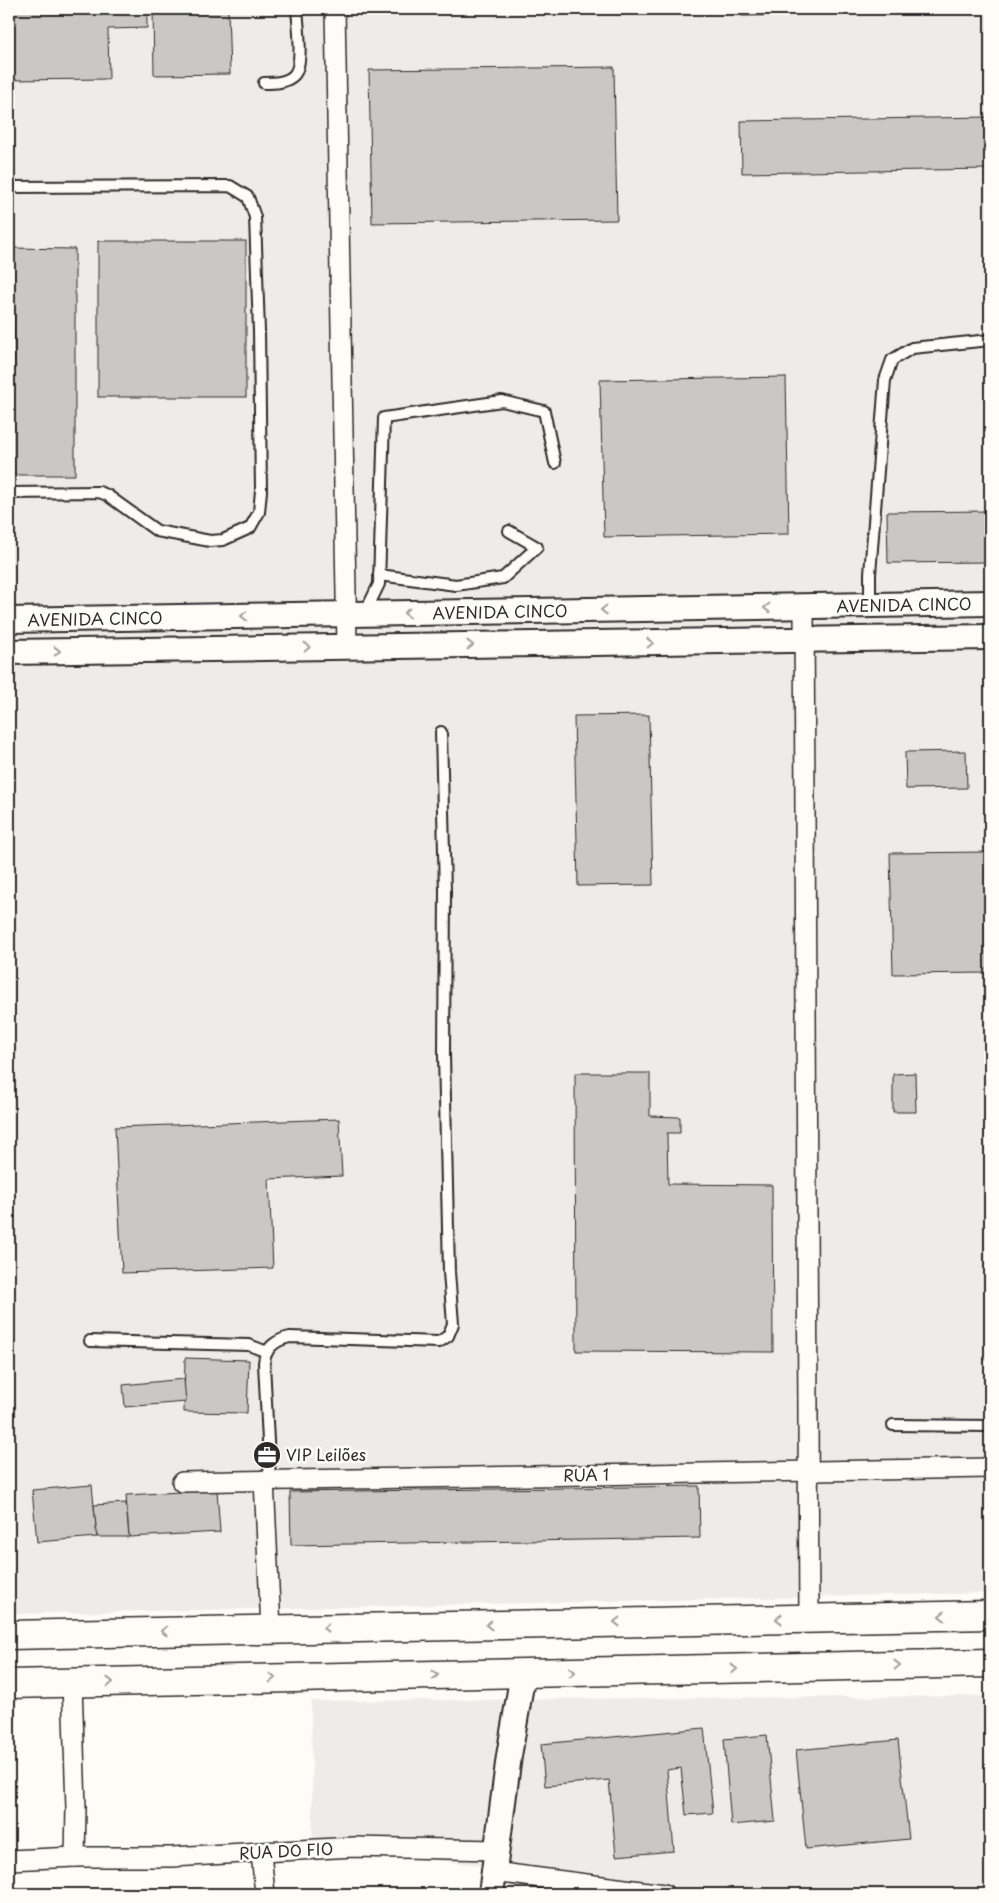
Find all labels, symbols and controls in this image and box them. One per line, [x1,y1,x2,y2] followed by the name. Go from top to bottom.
[836,591,972,617] street label: AVENIDA CINCO
[432,598,568,624] street label: AVENIDA CINCO
[762,603,770,613] one-way arrow
[27,605,163,631] street label: AVENIDA CINCO
[600,605,608,615] one-way arrow
[402,608,410,618] one-way arrow
[240,611,248,621] one-way arrow
[646,638,654,648] one-way arrow
[466,640,474,650] one-way arrow
[304,642,312,652] one-way arrow
[54,646,62,656] one-way arrow
[252,1440,282,1470] office icon: VIP Leilões
[286,1442,366,1466] place label: VIP Leilões
[563,1462,609,1486] street label: RUA 1
[937,1611,945,1621] one-way arrow
[775,1614,782,1624] one-way arrow
[612,1617,620,1627] one-way arrow
[485,1620,492,1630] one-way arrow
[322,1623,330,1633] one-way arrow
[160,1626,168,1637] one-way arrow
[894,1660,901,1670] one-way arrow
[731,1663,739,1674] one-way arrow
[568,1667,576,1677] one-way arrow
[432,1670,439,1680] one-way arrow
[269,1673,277,1684] one-way arrow
[106,1676,114,1687] one-way arrow
[238,1836,334,1864] street label: RUA DO FIO

